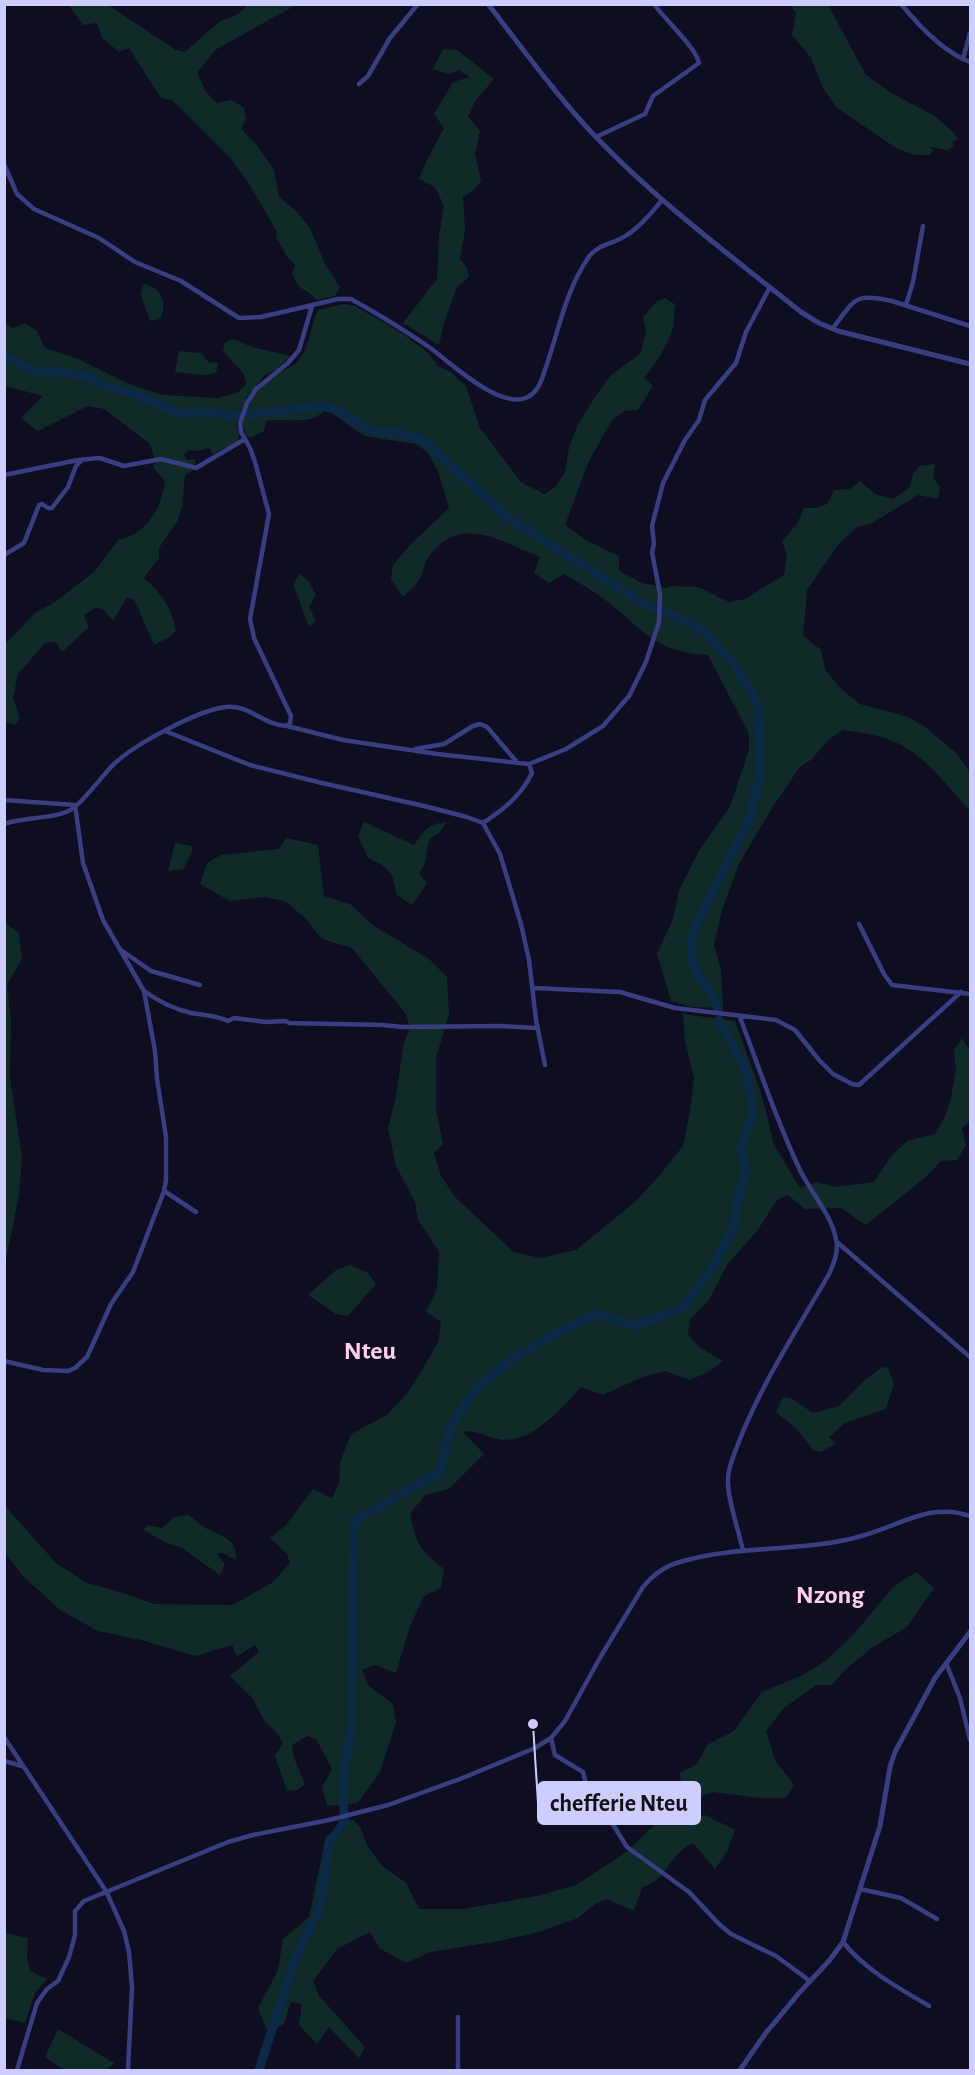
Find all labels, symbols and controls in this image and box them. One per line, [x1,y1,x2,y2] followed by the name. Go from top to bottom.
[344,1338,397,1364] district label: Nteu
[796,1582,865,1608] district label: Nzong
[538,1782,700,1824] callout: chefferie Nteu
[550,1792,688,1816] text: chefferie Nteu

